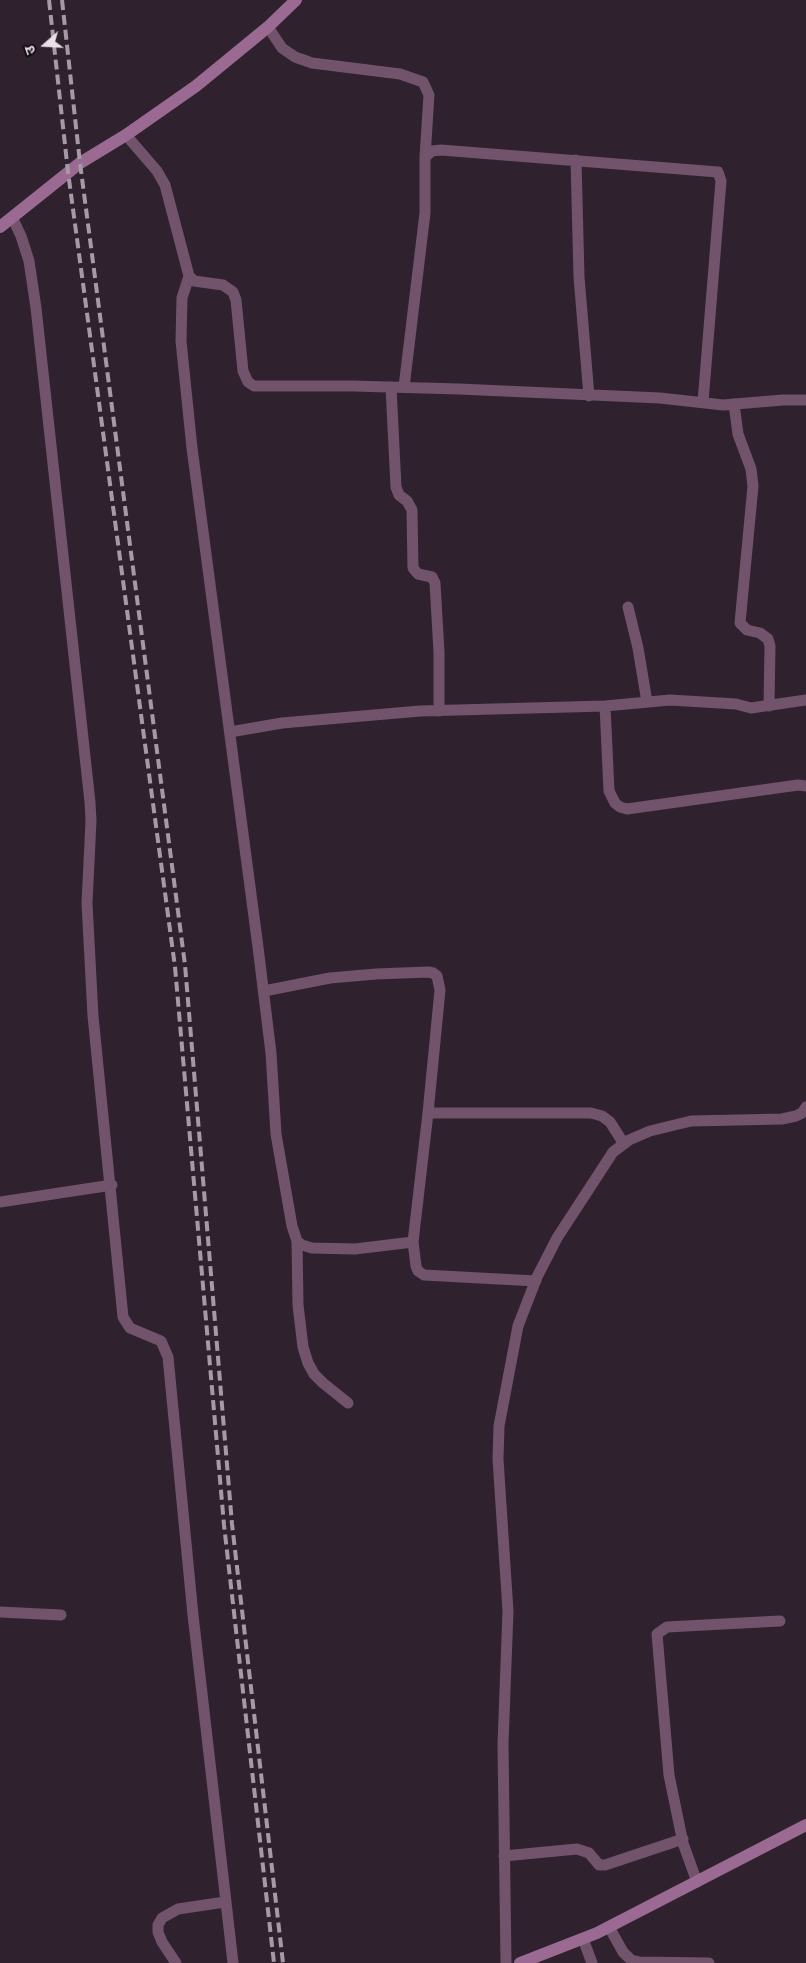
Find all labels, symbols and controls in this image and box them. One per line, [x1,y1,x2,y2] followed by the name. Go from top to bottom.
[20,20,70,70] north arrow
[23,44,39,56] text: उ

